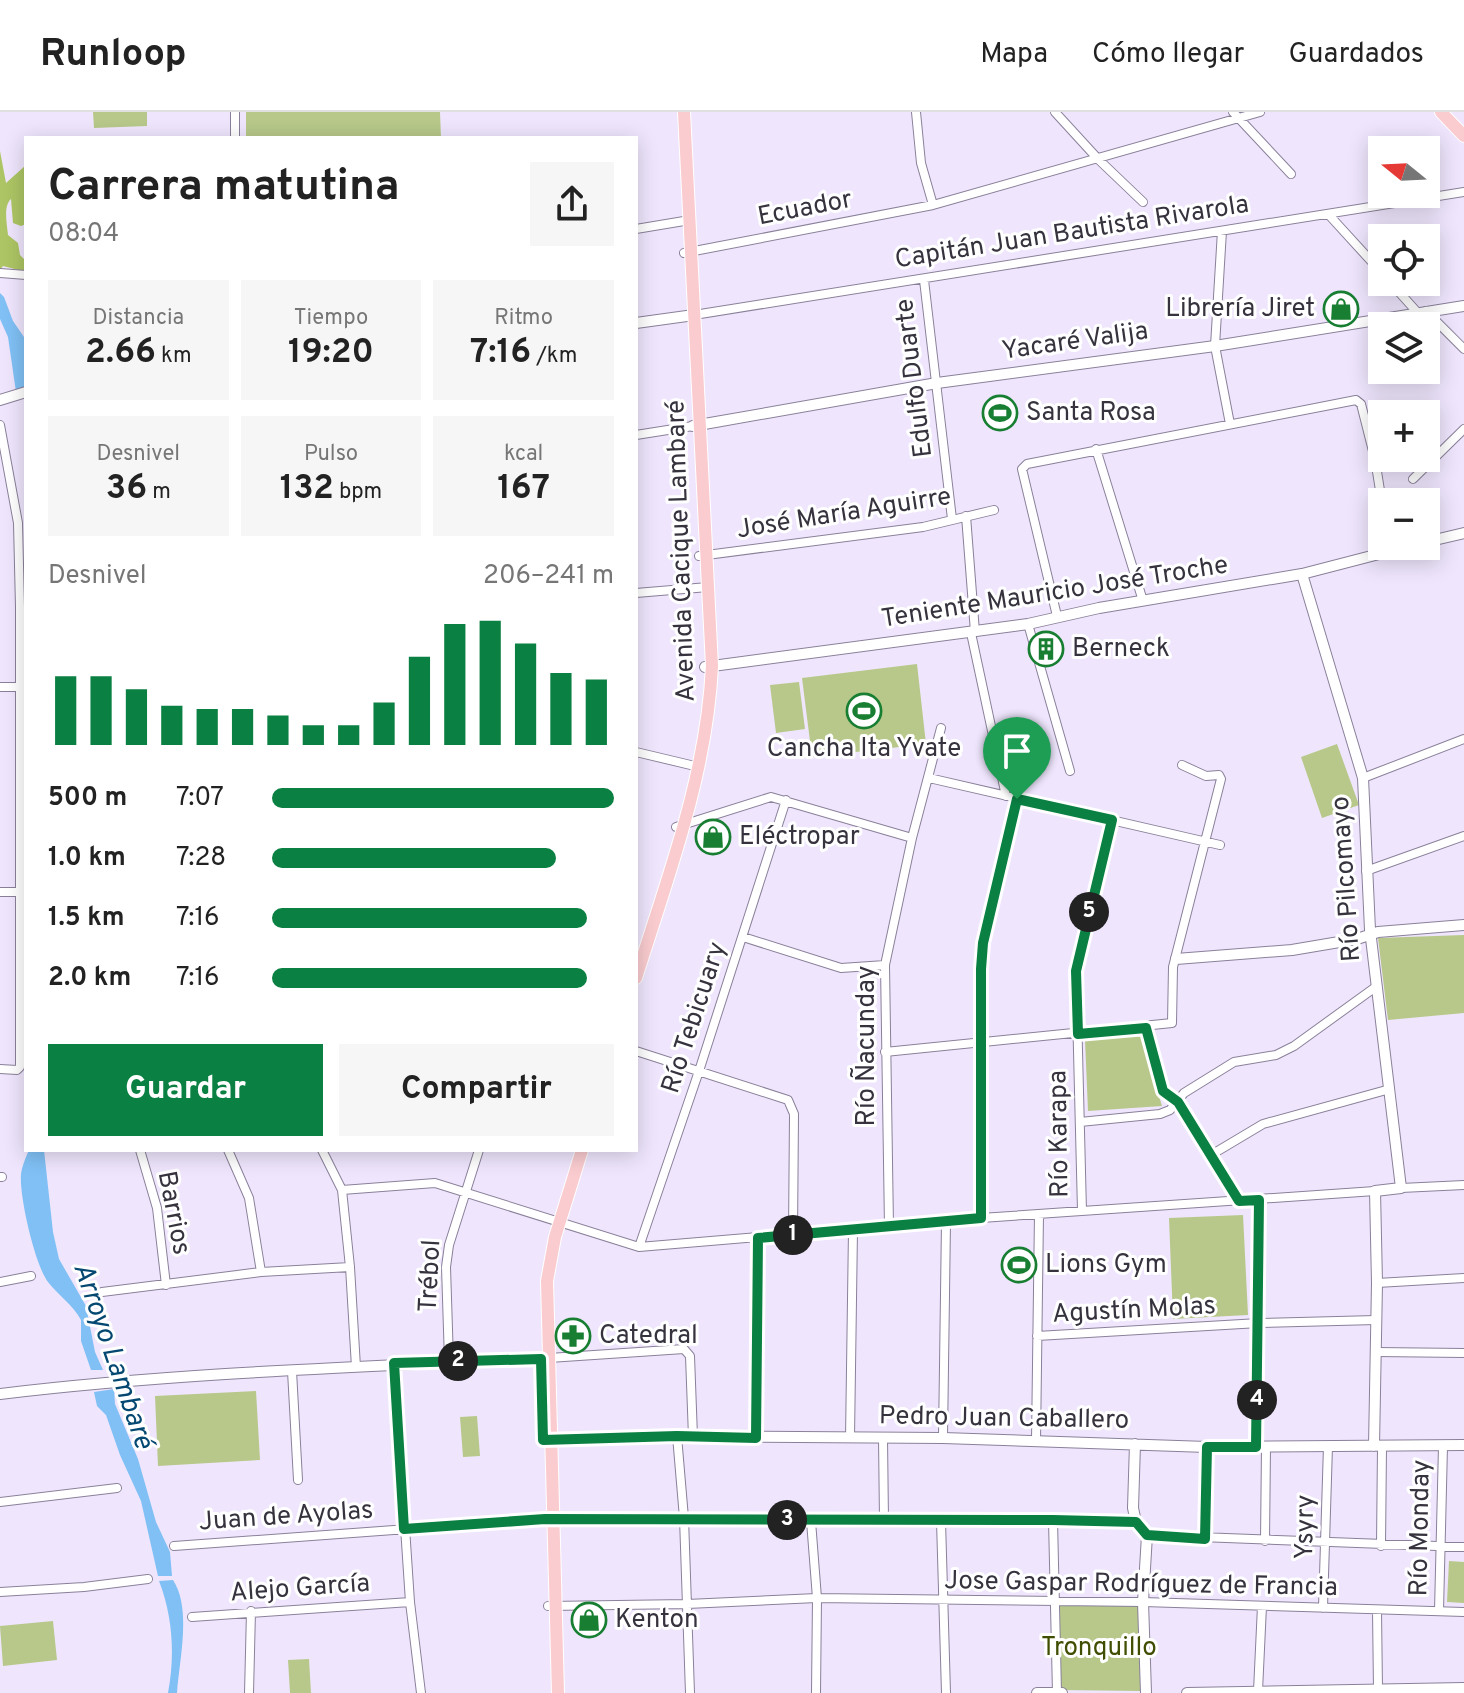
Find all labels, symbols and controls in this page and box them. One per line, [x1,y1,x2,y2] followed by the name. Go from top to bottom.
[40,31,187,80] text: Runloop
[980,37,1048,73] text: Mapa
[1092,37,1244,73] text: Cómo llegar
[1288,37,1424,73] text: Guardados
[1368,136,1440,208] north arrow
[1368,136,1440,560] map controls
[48,160,400,216] text: Carrera matutina
[530,162,614,246] button: share
[755,184,855,234] street label: Ecuador
[893,189,1251,277] street label: Capitán Juan Bautista Rivarola
[48,218,119,251] text: 08:04
[1368,224,1440,296] button: locate
[1322,290,1360,328] shop icon: Librería Jiret
[1165,293,1315,326] place label: Librería Jiret
[889,297,941,459] street label: Edulfo Duarte
[93,305,184,332] text: Distancia
[294,305,368,332] text: Tiempo
[494,305,553,332] text: Ritmo
[1368,312,1440,384] button: layers
[1000,315,1150,369] street label: Yacaré Valija
[85,332,156,375] text: 2.66
[288,332,374,375] text: 19:20
[470,332,531,375] text: 7:16
[156,343,192,370] text: km
[531,343,577,370] text: /km
[981,394,1019,432] sports icon: Santa Rosa
[1026,397,1156,430] place label: Santa Rosa
[660,399,704,703] street label: Avenida Cacique Lambaré
[1368,400,1440,472] button: +
[97,441,180,468] text: Desnivel
[304,441,358,468] text: Pulso
[504,441,543,468] text: kcal
[106,468,147,511] text: 36
[280,468,334,511] text: 132
[497,468,550,511] text: 167
[147,479,171,506] text: m
[334,479,382,506] text: bpm
[734,481,954,547] street label: José María Aguirre
[1368,488,1440,560] button: −
[879,549,1231,637] street label: Teniente Mauricio José Troche
[48,560,147,593] text: Desnivel
[483,560,614,593] text: 206–241 m
[1027,630,1065,668] building icon: Berneck
[1072,633,1170,666] place label: Berneck
[845,692,883,730] sports icon: Cancha Ita Yvate
[983,717,1051,799] pin
[995,729,1039,773] icon: arrive
[767,733,961,766] place label: Cancha Ita Yvate
[48,782,127,815] text: 500 m
[176,782,224,815] text: 7:07
[1325,795,1369,963] street label: Río Pilcomayo
[694,818,732,856] shop icon: Eléctropar
[739,821,860,854] place label: Eléctropar
[48,842,126,875] text: 1.0 km
[176,842,226,875] text: 7:28
[1069,892,1109,932] pin: 5
[1082,898,1096,925] text: 5
[48,902,125,935] text: 1.5 km
[176,902,220,935] text: 7:16
[655,938,735,1098] street label: Río Tebicuary
[48,962,131,995] text: 2.0 km
[176,962,220,995] text: 7:16
[850,966,884,1126] street label: Río Ñacunday
[48,1044,323,1136] button: Guardar
[339,1044,614,1136] button: Compartir
[1042,1070,1078,1198] street label: Río Karapa
[149,1168,197,1258] street label: Barrios
[773,1215,813,1255] pin: 1
[789,1221,797,1248] text: 1
[413,1239,449,1313] street label: Trébol
[1000,1246,1038,1284] sports icon: Lions Gym
[1045,1249,1167,1282] place label: Lions Gym
[63,1258,162,1456] water label: Arroyo Lambaré
[1051,1290,1217,1332] street label: Agustín Molas
[554,1317,592,1355] pharmacy icon: Catedral
[599,1320,698,1353] place label: Catedral
[438,1341,478,1381] pin: 2
[451,1347,465,1374] text: 2
[1237,1380,1277,1420] pin: 4
[1250,1386,1264,1413] text: 4
[879,1400,1129,1438] street label: Pedro Juan Caballero
[1403,1459,1439,1597] street label: Río Monday
[198,1494,374,1540] street label: Juan de Ayolas
[1289,1494,1323,1560] street label: Ysyry
[767,1500,807,1540] pin: 3
[780,1506,794,1533] text: 3
[944,1565,1338,1605] street label: Jose Gaspar Rodríguez de Francia
[229,1568,371,1610] street label: Alejo García
[570,1601,608,1639] shop icon: Kenton
[615,1604,699,1637] place label: Kenton
[1041,1632,1157,1665] park label: Tronquillo

